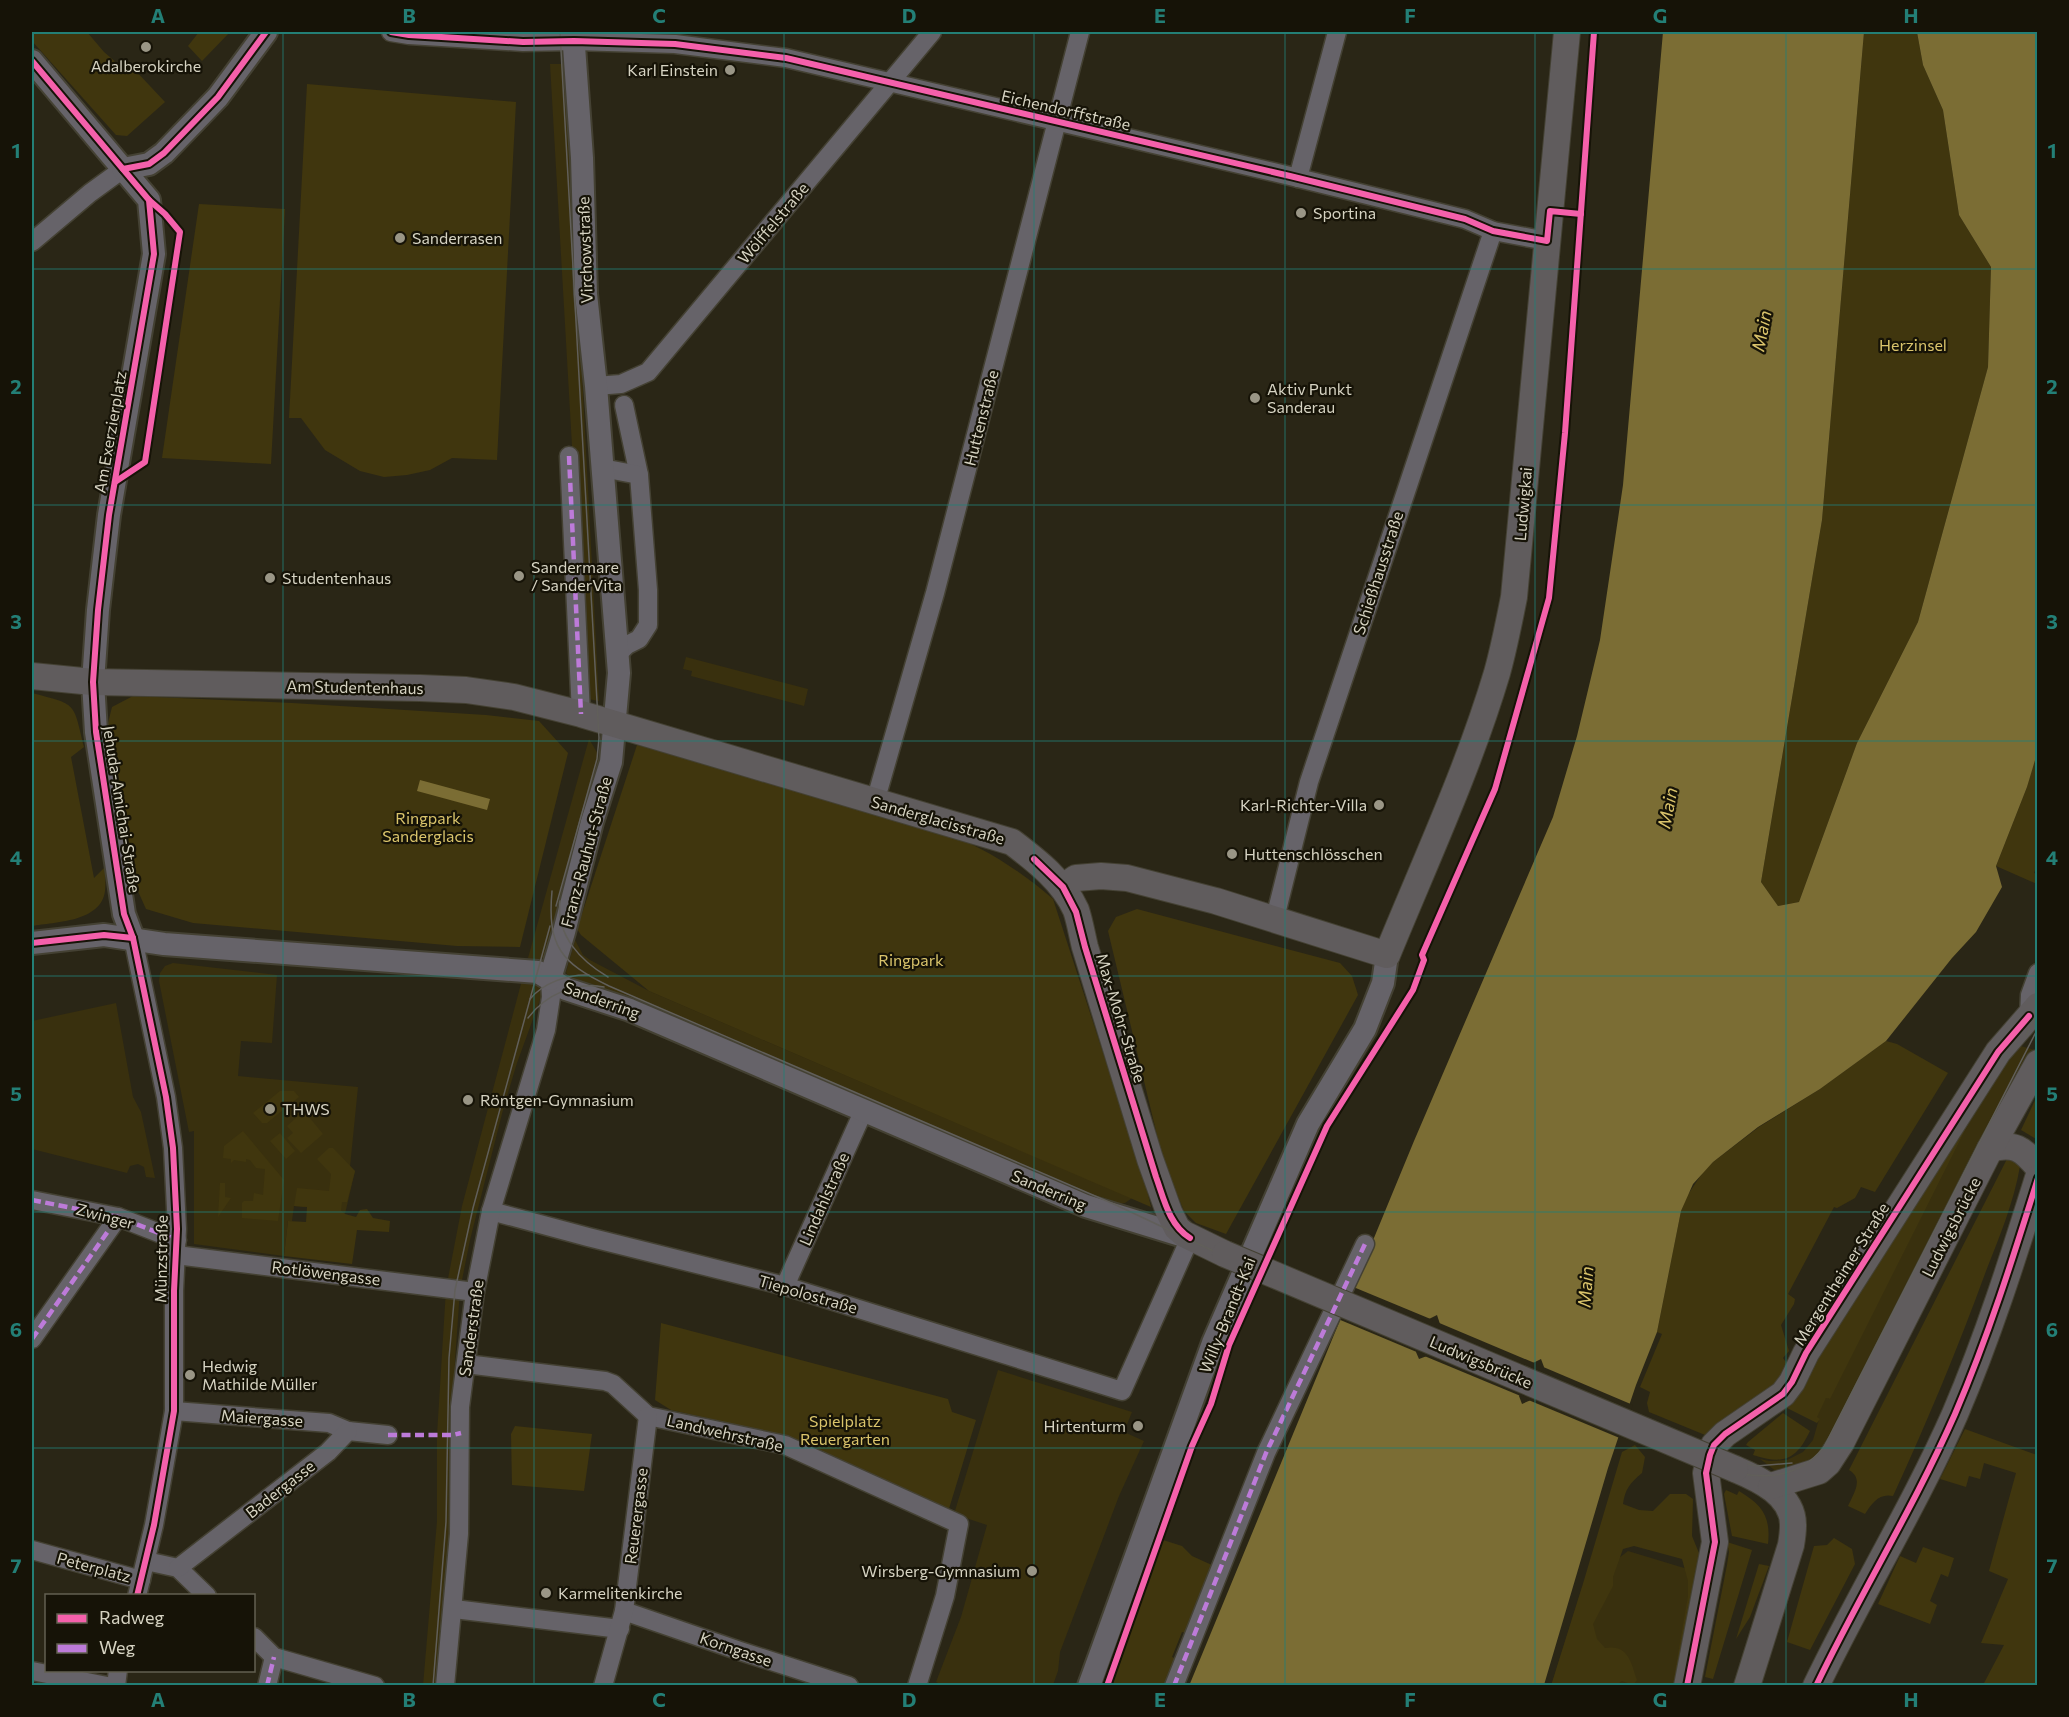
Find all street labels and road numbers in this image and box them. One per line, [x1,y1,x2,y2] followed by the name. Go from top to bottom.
[1000,85,1133,134] street label: Eichendorffstraße
[733,178,812,267] street label: Wölffelstraße
[573,196,596,304] street label: Virchowstraße
[959,368,1002,468] street label: Huttenstraße
[89,369,130,495] street label: Am Exerzierplatz
[1510,466,1535,542] street label: Ludwigkai
[1349,509,1406,637] street label: Schießhausstraße
[286,676,424,697] street label: Am Studentenhaus
[100,724,145,894] street label: Jehuda-Amichai-Straße
[556,774,615,929] street label: Franz-Rauhut-Straße
[869,791,1007,848] street label: Sanderglacisstraße
[1093,951,1150,1085] street label: Max-Mohr-Straße
[562,977,643,1022] street label: Sanderring
[795,1149,853,1248] street label: Lindahlstraße
[1009,1165,1090,1214] street label: Sanderring
[1917,1174,1984,1280] street label: Ludwigsbrücke
[74,1199,137,1233] street label: Zwinger
[1789,1199,1892,1349] street label: Mergentheimer Straße
[150,1215,171,1303] street label: Münzstraße
[1195,1254,1258,1376] street label: Willy-Brandt-Kai
[271,1256,382,1289] street label: Rotlöwengasse
[757,1270,860,1317] street label: Tiepolostraße
[454,1278,487,1377] street label: Sanderstraße
[1427,1331,1535,1392] street label: Ludwigsbrücke
[220,1405,304,1430] street label: Maiergasse
[665,1410,785,1455] street label: Landwehrstraße
[241,1456,318,1522] street label: Badergasse
[620,1467,651,1565] street label: Reuerergasse
[55,1548,133,1586] street label: Peterplatz
[698,1627,775,1670] street label: Korngasse

